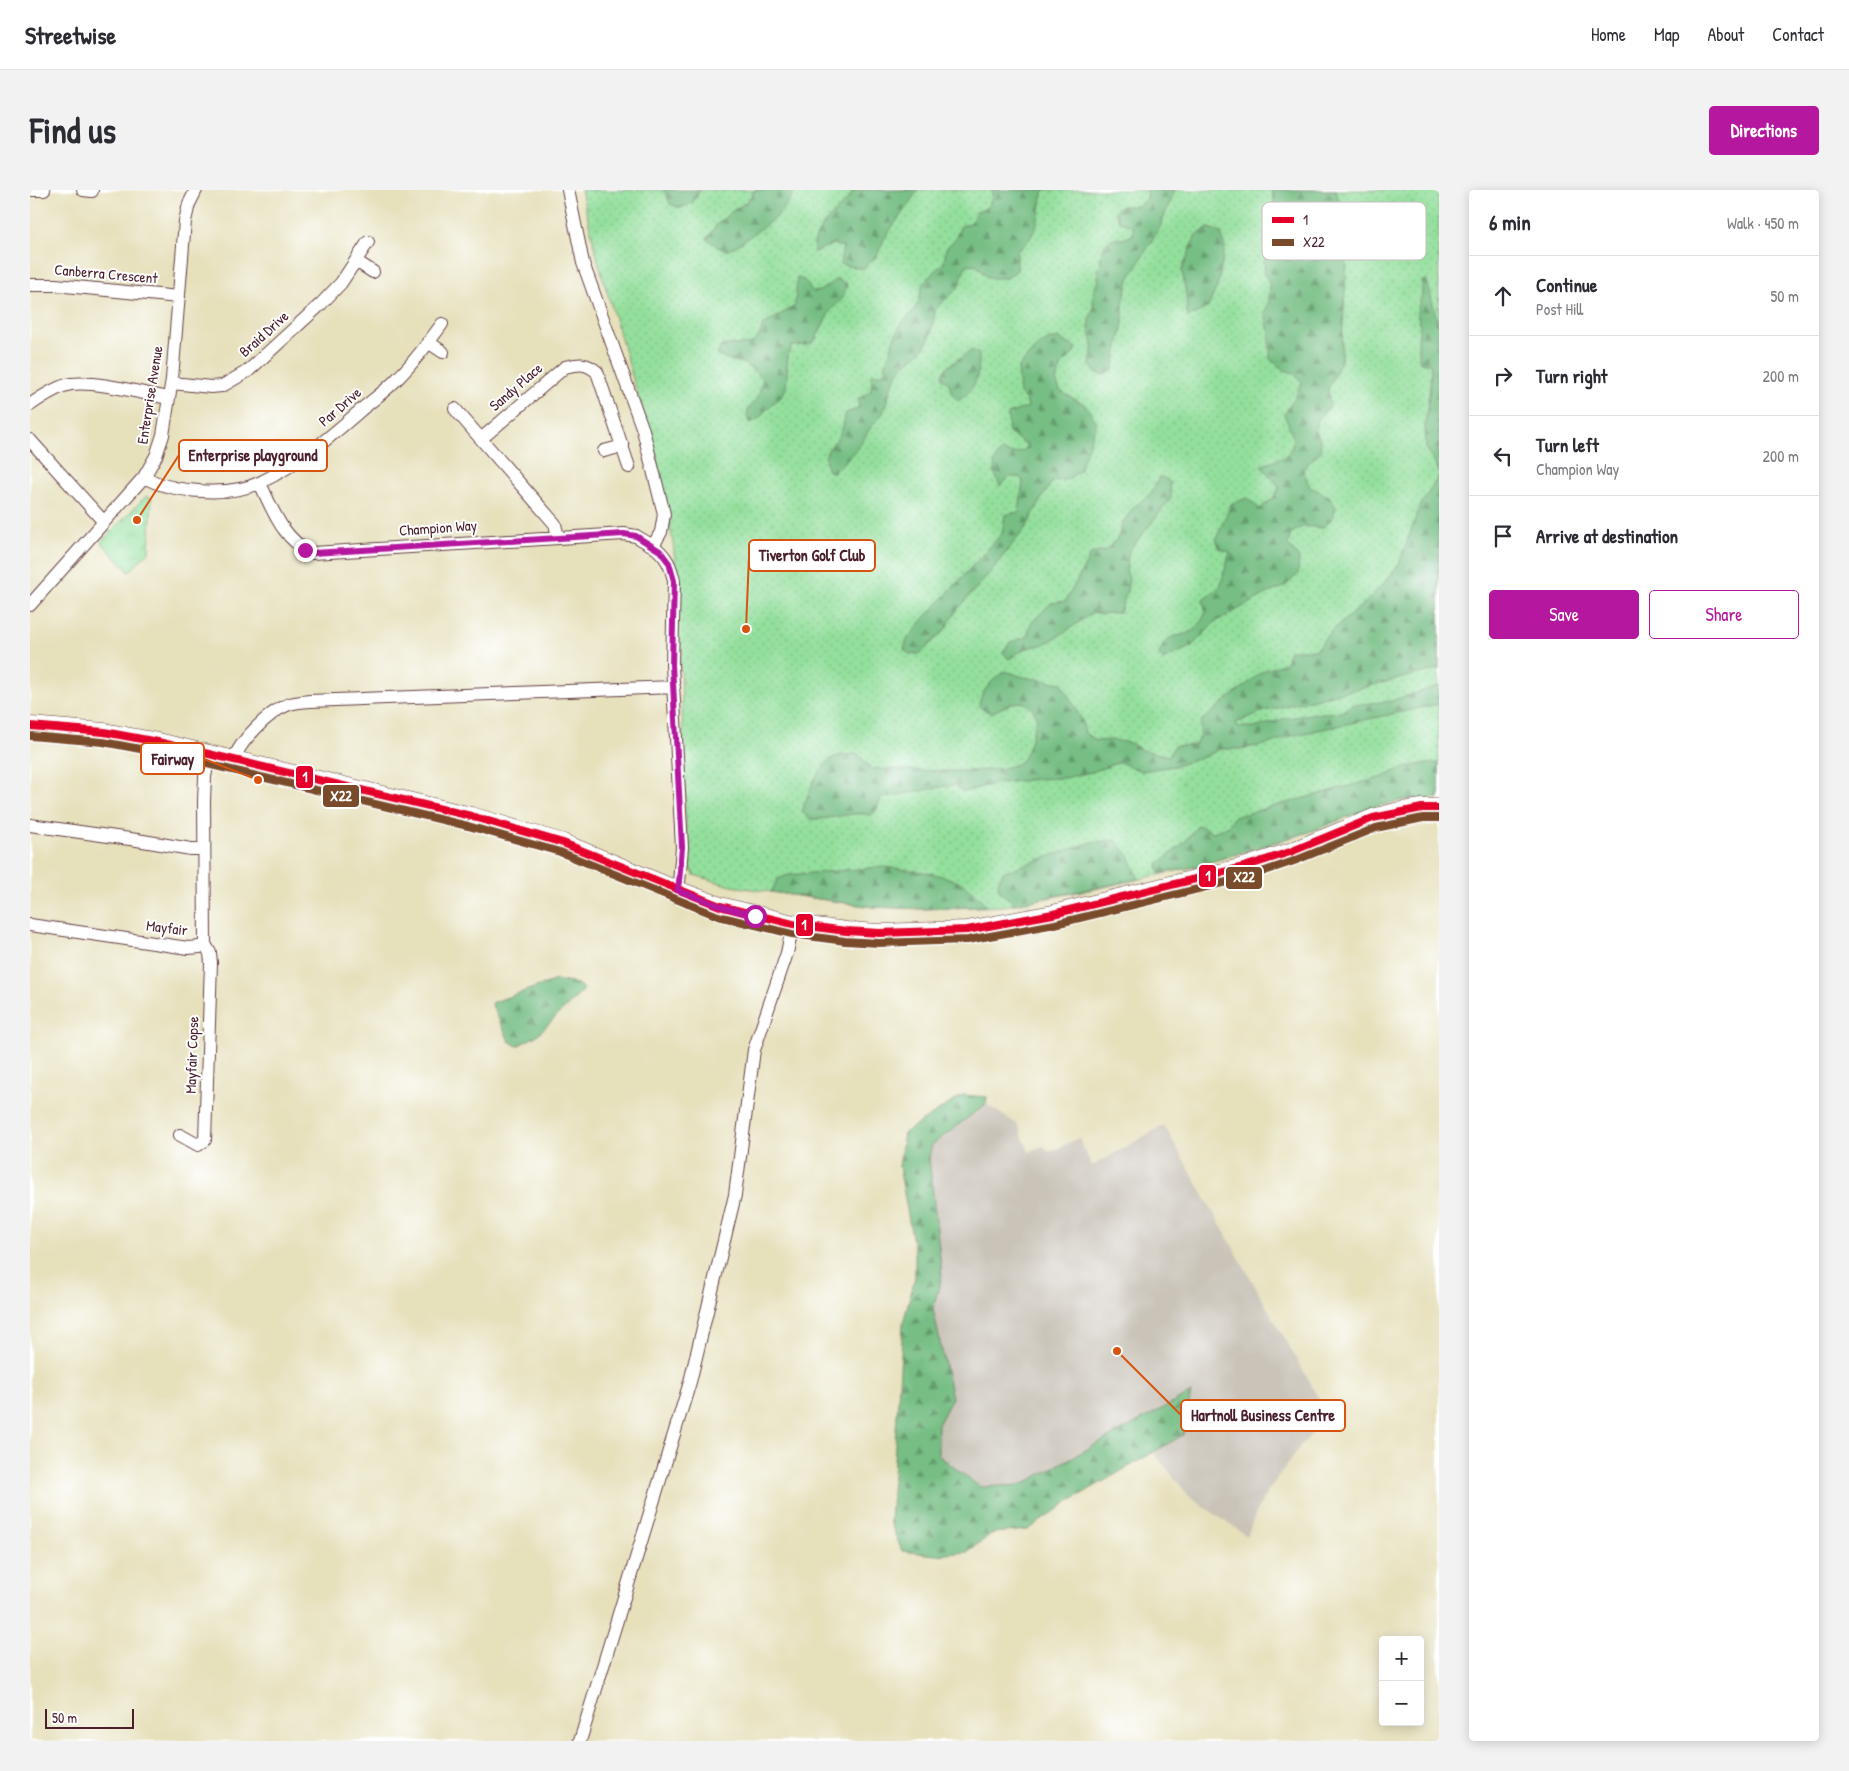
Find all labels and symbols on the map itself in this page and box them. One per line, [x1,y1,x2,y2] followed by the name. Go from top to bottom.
[1262,202,1426,260] legend
[1303,210,1308,229] text: 1
[1303,232,1325,251] text: X22
[54,259,159,289] street label: Canberra Crescent
[234,306,293,362] street label: Braid Drive
[131,344,168,446] street label: Enterprise Avenue
[485,358,547,416] street label: Sandy Place
[314,382,366,431] street label: Par Drive
[179,440,327,471] callout: Enterprise playground
[189,444,318,467] text: Enterprise playground
[398,514,478,541] street label: Champion Way
[294,539,317,562] route end
[749,540,875,571] callout: Tiverton Golf Club
[758,544,866,566] text: Tiverton Golf Club
[141,743,204,774] callout: Fairway
[151,748,194,771] text: Fairway
[295,765,314,789] line badge: 1
[302,767,308,786] text: 1
[322,784,360,808] line badge: X22
[330,786,352,805] text: X22
[1198,864,1217,888] line badge: 1
[1205,866,1211,885] text: 1
[1225,866,1263,890] line badge: X22
[1233,867,1255,886] text: X22
[744,905,767,928] route start
[795,913,814,937] line badge: 1
[145,915,189,940] street label: Mayfair
[801,915,807,934] text: 1
[180,1016,203,1094] street label: Mayfair Copse
[1181,1400,1345,1431] callout: Hartnoll Business Centre
[1191,1404,1336,1426] text: Hartnoll Business Centre
[45,1706,134,1729] scale bar

